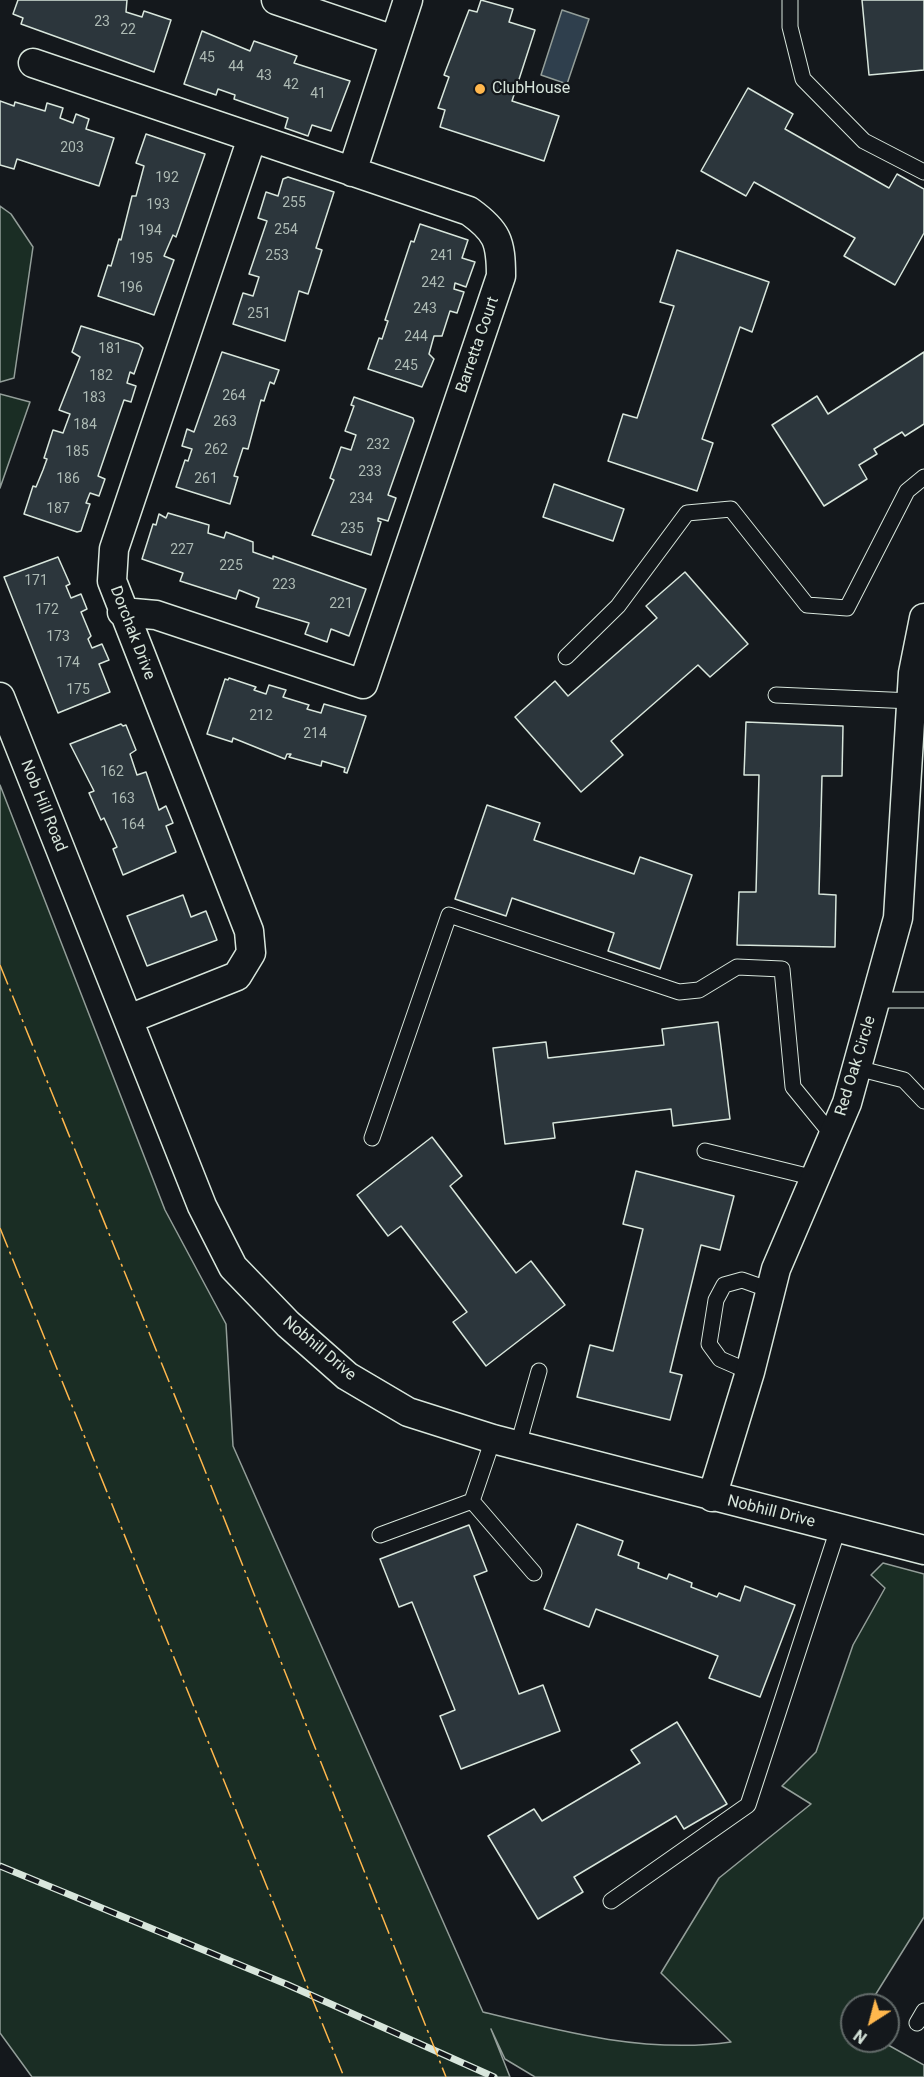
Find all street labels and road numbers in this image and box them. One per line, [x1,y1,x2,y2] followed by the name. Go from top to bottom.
[453,294,503,396] street label: Barretta Court
[105,583,159,683] street label: Dorchak Drive
[16,757,70,855] street label: Nob Hill Road
[832,1014,880,1118] street label: Red Oak Circle
[278,1313,360,1385] street label: Nobhill Drive
[725,1492,817,1532] street label: Nobhill Drive

